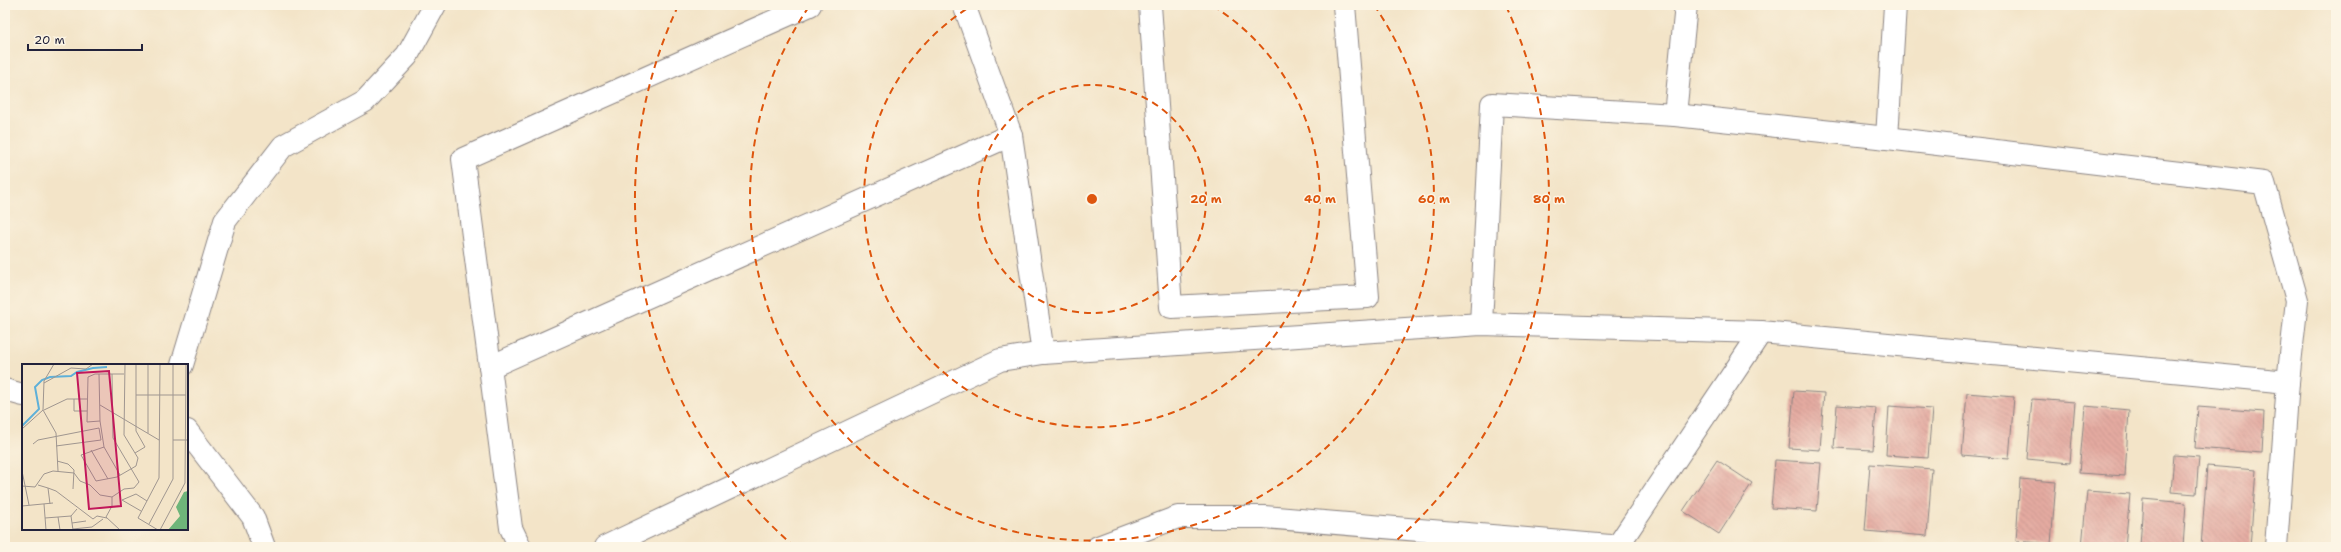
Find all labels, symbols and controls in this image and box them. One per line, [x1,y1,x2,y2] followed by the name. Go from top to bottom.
[28,26,142,52] scale bar
[34,32,65,48] text: 20 m
[1190,191,1222,207] text: 20 m
[1304,191,1336,207] text: 40 m
[1418,191,1450,207] text: 60 m
[1533,191,1565,207] text: 80 m
[1085,192,1099,206] centre of rings
[22,364,188,530] inset map

